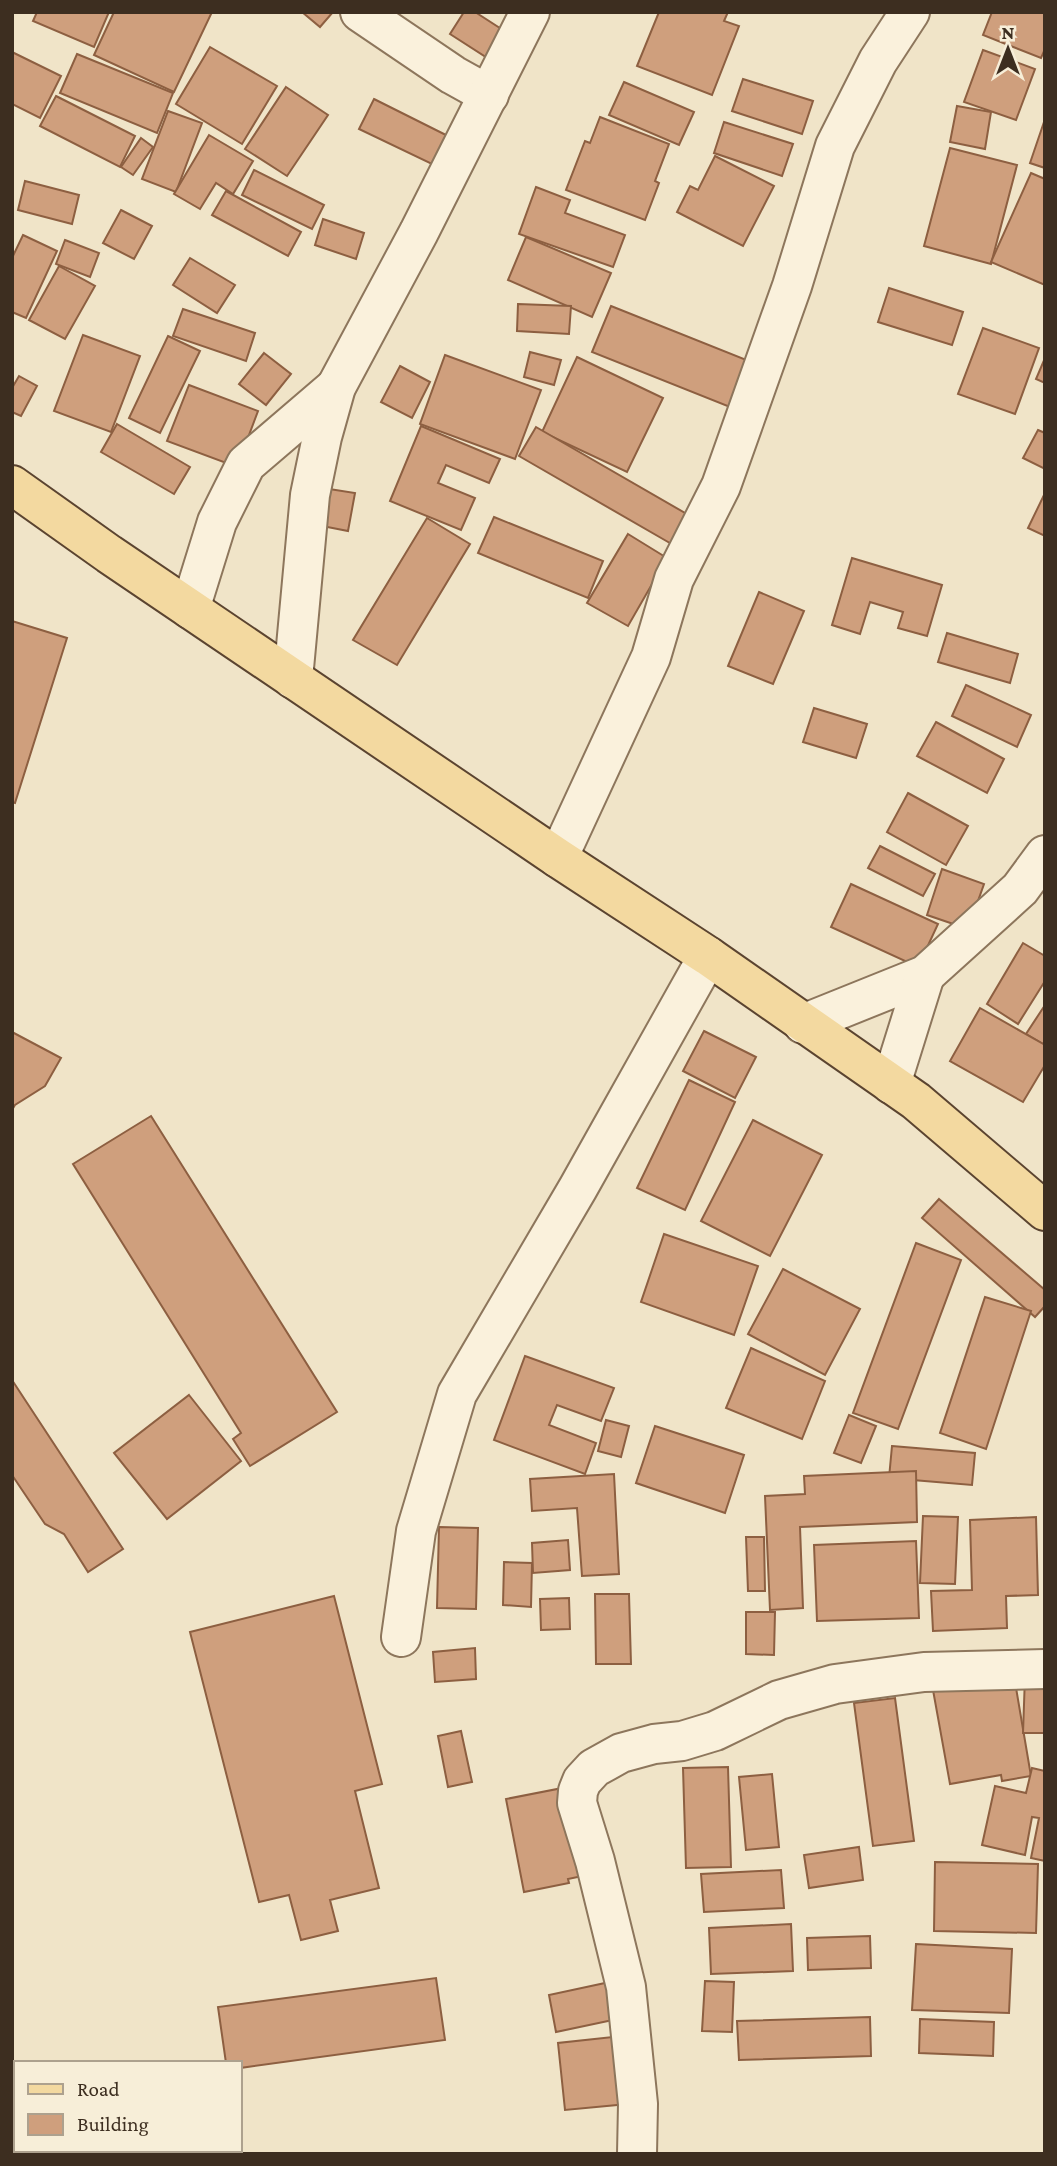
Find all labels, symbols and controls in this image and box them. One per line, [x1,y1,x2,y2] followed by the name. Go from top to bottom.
[973,14,1043,84] north arrow
[1002,22,1015,43] text: N
[14,2061,242,2152] legend
[77,2077,120,2101] text: Road
[77,2112,149,2136] text: Building

